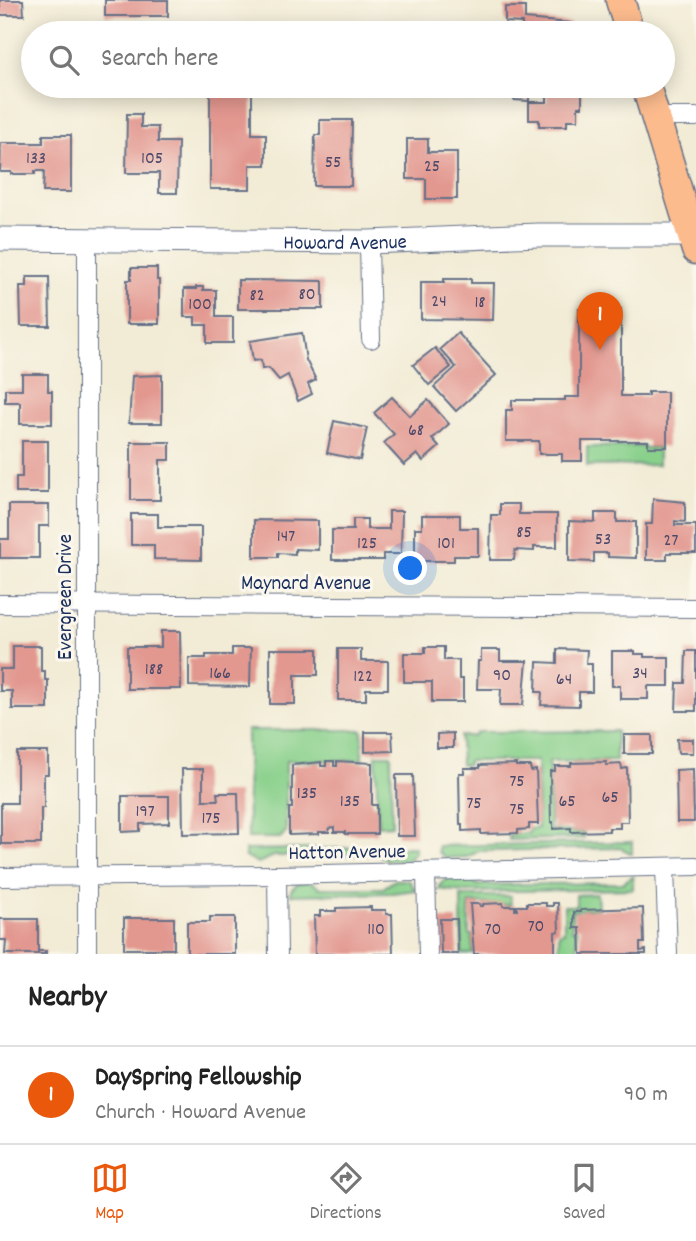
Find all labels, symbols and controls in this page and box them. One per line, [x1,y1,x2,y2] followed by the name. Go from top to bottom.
[21,21,675,98] search box
[45,41,83,79] icon: search
[101,41,219,78] text: Search here
[26,147,46,172] house number: 133
[141,147,163,172] house number: 105
[325,151,341,176] house number: 55
[424,155,440,180] house number: 25
[283,228,407,260] street label: Howard Avenue
[298,283,316,308] house number: 80
[249,284,265,309] house number: 82
[431,290,447,315] house number: 24
[474,291,486,316] house number: 18
[577,292,623,350] pin: 1
[188,293,212,318] house number: 100
[408,419,424,444] house number: 68
[516,521,532,546] house number: 85
[277,525,295,550] house number: 147
[595,528,611,553] house number: 53
[664,529,678,554] house number: 27
[357,532,377,557] house number: 125
[437,532,455,557] house number: 101
[52,534,82,660] street label: Evergreen Drive
[393,551,427,585] your location
[241,570,371,600] street label: Maynard Avenue
[145,658,163,683] house number: 188
[209,662,231,687] house number: 166
[632,662,648,687] house number: 34
[493,664,511,689] house number: 90
[353,665,373,690] house number: 122
[556,668,572,693] house number: 64
[509,770,525,795] house number: 75
[297,782,317,807] house number: 135
[601,786,619,811] house number: 65
[340,790,360,815] house number: 135
[558,790,576,815] house number: 65
[466,792,482,817] house number: 75
[509,798,525,823] house number: 75
[135,800,155,825] house number: 197
[201,807,221,832] house number: 175
[288,838,406,870] street label: Hatton Avenue
[528,915,544,940] house number: 70
[367,918,385,943] house number: 110
[485,918,501,943] house number: 70
[28,978,106,1021] text: Nearby
[95,1060,302,1097] text: DaySpring Fellowship
[48,1079,54,1112] text: 1
[624,1079,668,1112] text: 90 m
[95,1097,306,1130] text: Church · Howard Avenue
[91,1159,129,1228] tab: Map
[310,1159,382,1228] tab: Directions
[563,1159,605,1228] tab: Saved

